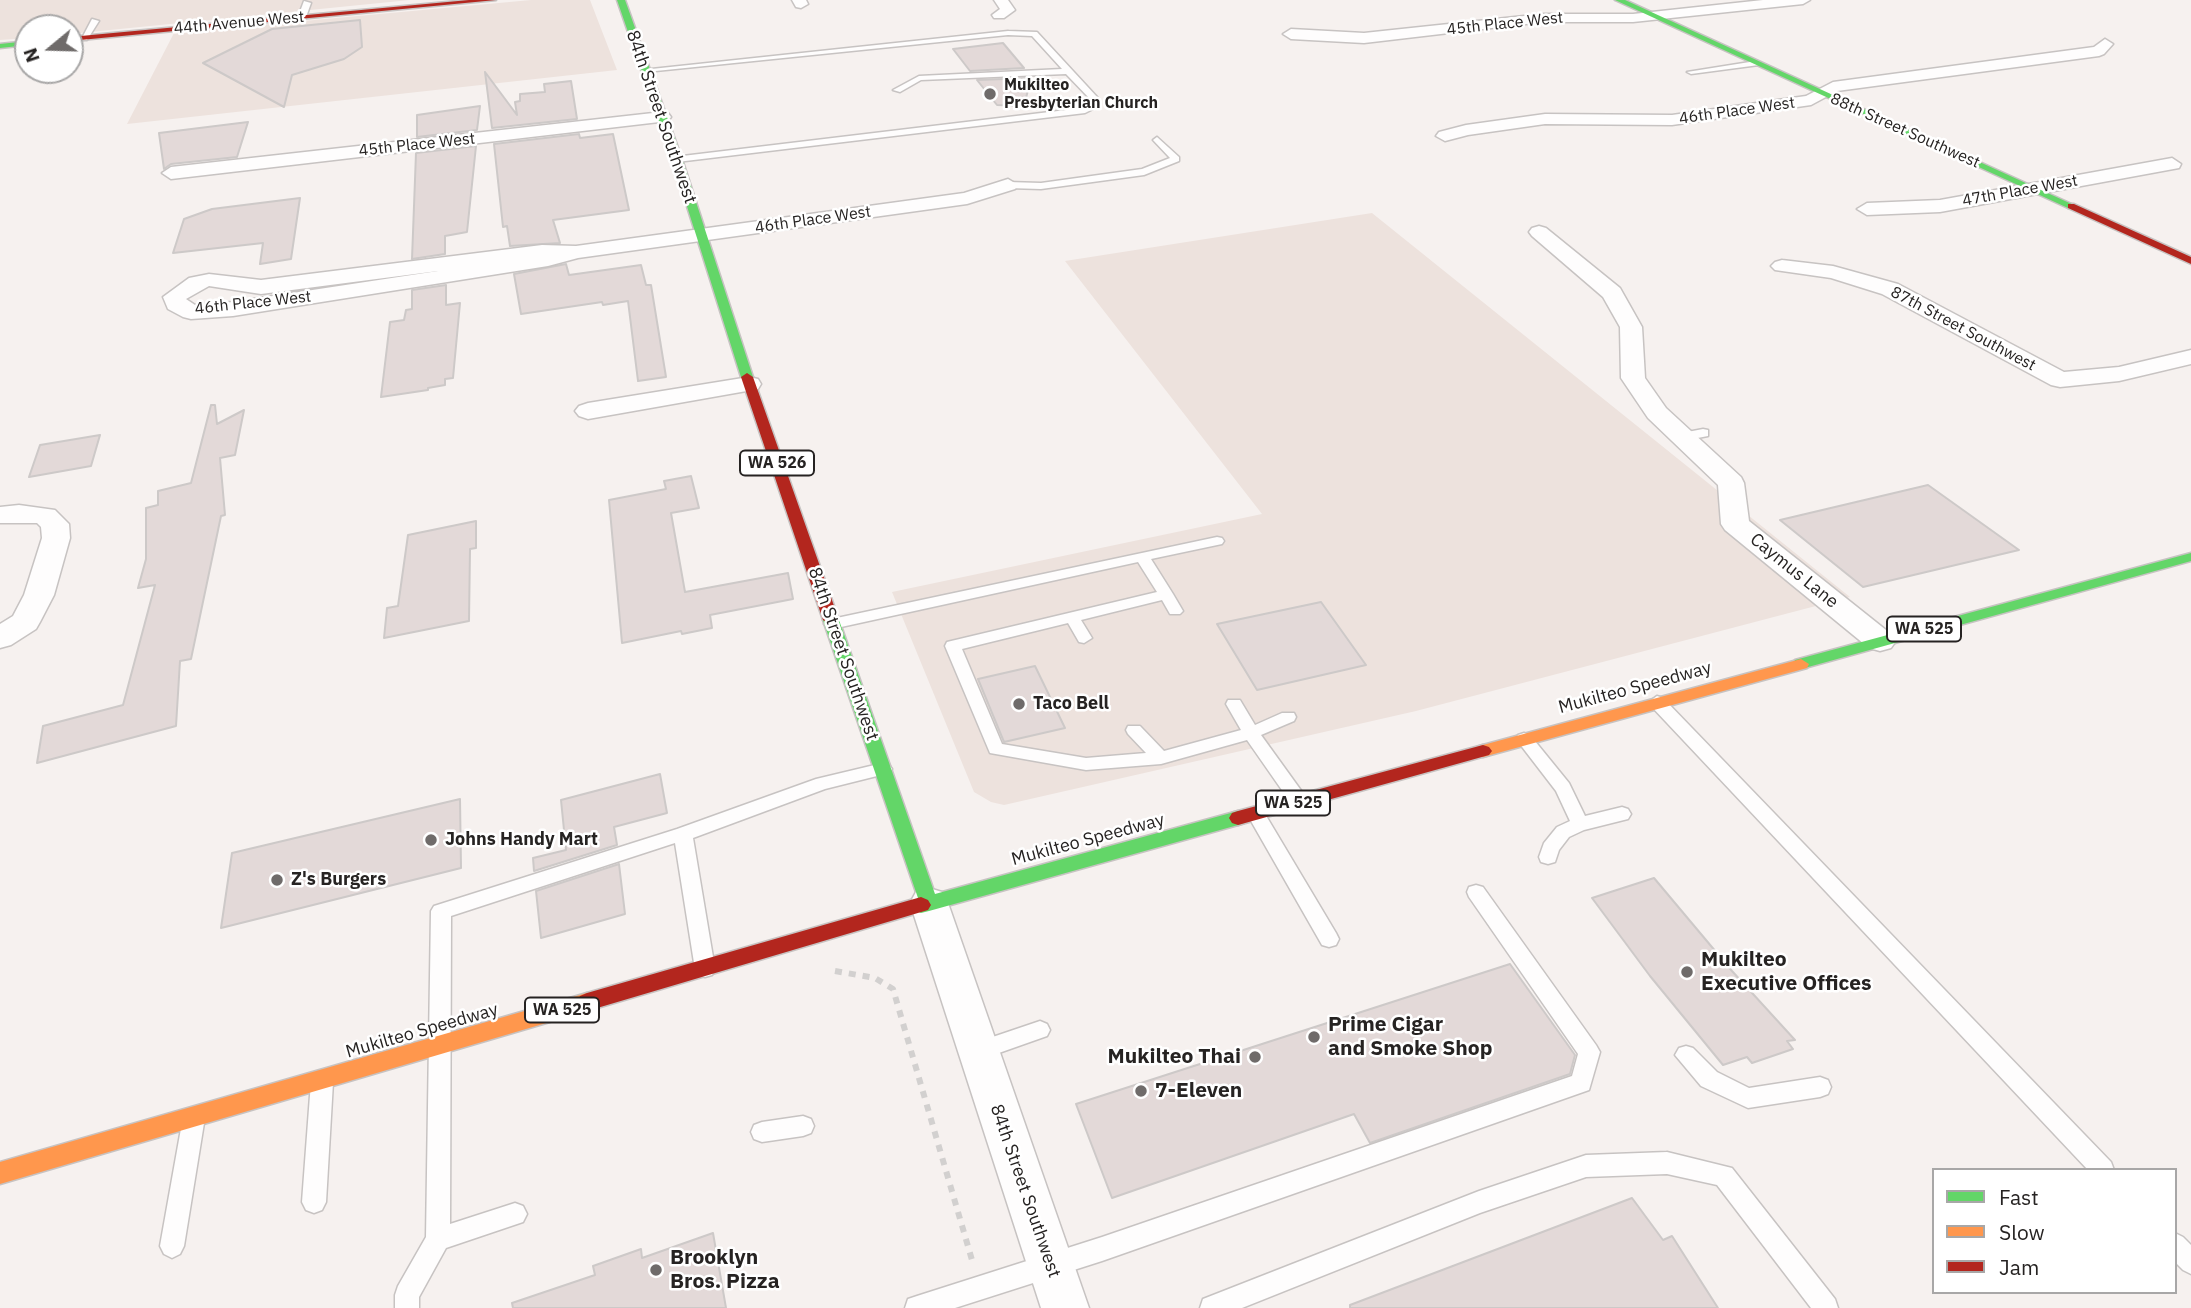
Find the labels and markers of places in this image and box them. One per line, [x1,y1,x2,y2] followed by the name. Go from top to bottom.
[1004,75,1158,113] place label: Mukilteo Presbyterian Church
[982,86,998,102] marker: Mukilteo Presbyterian Church
[1033,693,1109,715] place label: Taco Bell
[1011,696,1027,712] marker: Taco Bell
[445,829,598,851] place label: Johns Handy Mart
[423,832,439,848] marker: Johns Handy Mart
[291,869,386,891] place label: Z's Burgers
[269,872,285,888] marker: Z's Burgers
[1701,947,1872,997] place label: Mukilteo Executive Offices
[1679,964,1695,980] marker: Mukilteo Executive Offices
[1328,1012,1492,1062] place label: Prime Cigar and Smoke Shop
[1306,1029,1322,1045] marker: Prime Cigar and Smoke Shop
[1108,1044,1241,1070] place label: Mukilteo Thai
[1247,1049,1263,1065] marker: Mukilteo Thai
[1155,1078,1242,1104] place label: 7-Eleven
[1133,1083,1149,1099] marker: 7-Eleven
[670,1245,780,1295] place label: Brooklyn Bros. Pizza
[648,1262,664,1278] marker: Brooklyn Bros. Pizza

